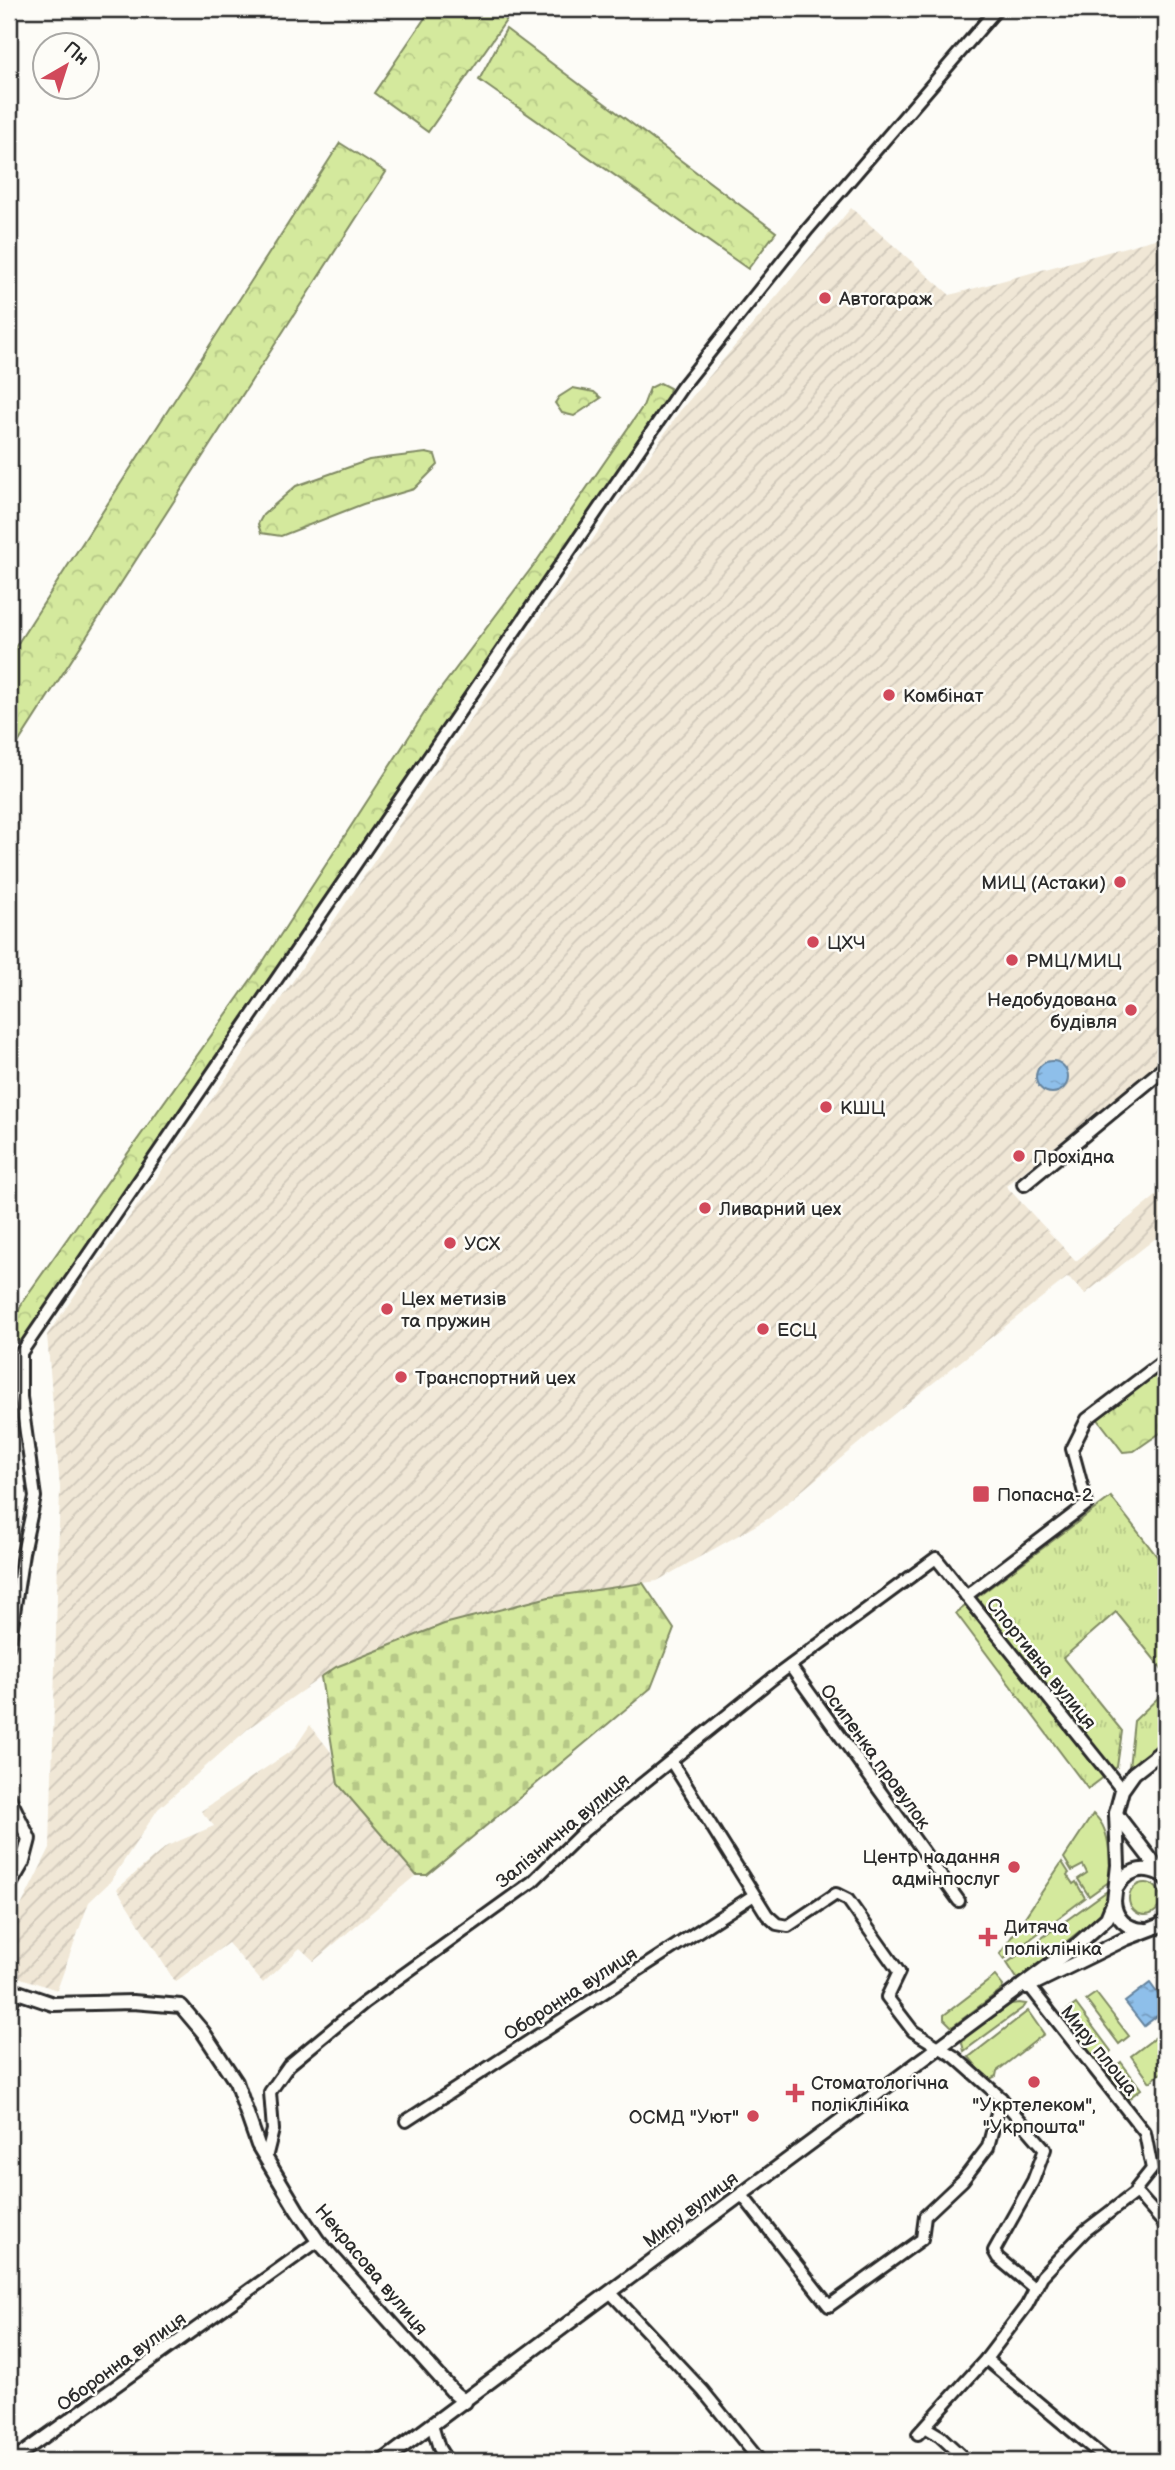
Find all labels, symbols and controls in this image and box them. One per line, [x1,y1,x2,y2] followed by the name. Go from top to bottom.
[32,32,102,102] north arrow
[59,37,93,71] text: Пн
[838,288,933,311] place label: Автогараж
[817,290,833,306] marker: Автогараж
[903,685,984,708] place label: Комбінат
[881,687,897,703] marker: Комбінат
[981,872,1106,895] place label: МИЦ (Астаки)
[1112,874,1128,890] marker: МИЦ (Астаки)
[827,932,866,955] place label: ЦХЧ
[805,934,821,950] marker: ЦХЧ
[1026,950,1122,973] place label: РМЦ/МИЦ
[1004,952,1020,968] marker: РМЦ/МИЦ
[987,989,1117,1034] place label: Недобудована будівля
[1123,1002,1139,1018] marker: Недобудована будівля
[840,1097,886,1120] place label: КШЦ
[818,1099,834,1115] marker: КШЦ
[1033,1146,1114,1169] place label: Прохідна
[1011,1148,1027,1164] marker: Прохідна
[718,1198,842,1221] place label: Ливарний цех
[697,1200,713,1216] marker: Ливарний цех
[464,1233,501,1256] place label: УСХ
[442,1235,458,1251] marker: УСХ
[401,1288,506,1333] place label: Цех метизів та пружин
[379,1301,395,1317] marker: Цех метизів та пружин
[777,1319,817,1342] place label: ЕСЦ
[755,1321,771,1337] marker: ЕСЦ
[415,1367,576,1390] place label: Транспортний цех
[393,1369,409,1385] marker: Транспортний цех
[971,1484,991,1504] marker: Попасна-2
[997,1484,1094,1507] place label: Попасна-2
[981,1594,1101,1734] street label: Спортивна вулиця
[815,1680,935,1834] street label: Осипенка провулок
[492,1769,634,1894] street label: Залізнична вулиця
[863,1846,1001,1891] place label: Центр надання адмінпослуг
[1006,1859,1022,1875] marker: Центр надання адмінпослуг
[1004,1916,1102,1961] place label: Дитяча поліклініка
[978,1927,998,1947] marker: Дитяча поліклініка
[500,1943,642,2046] street label: Оборонна вулиця
[1055,2001,1142,2101] street label: Миру площа
[811,2072,949,2117] place label: Стоматологічна поліклініка
[1026,2074,1042,2090] marker: "Укртелеком", "Укрпошта"
[785,2083,805,2103] marker: Стоматологічна поліклініка
[972,2094,1096,2139] place label: "Укртелеком", "Укрпошта"
[629,2106,739,2129] place label: ОСМД "Уют"
[745,2108,761,2124] marker: ОСМД "Уют"
[639,2167,743,2253] street label: Миру вулиця
[309,2200,432,2340] street label: Некрасова вулиця
[53,2308,191,2417] street label: Оборонна вулиця

